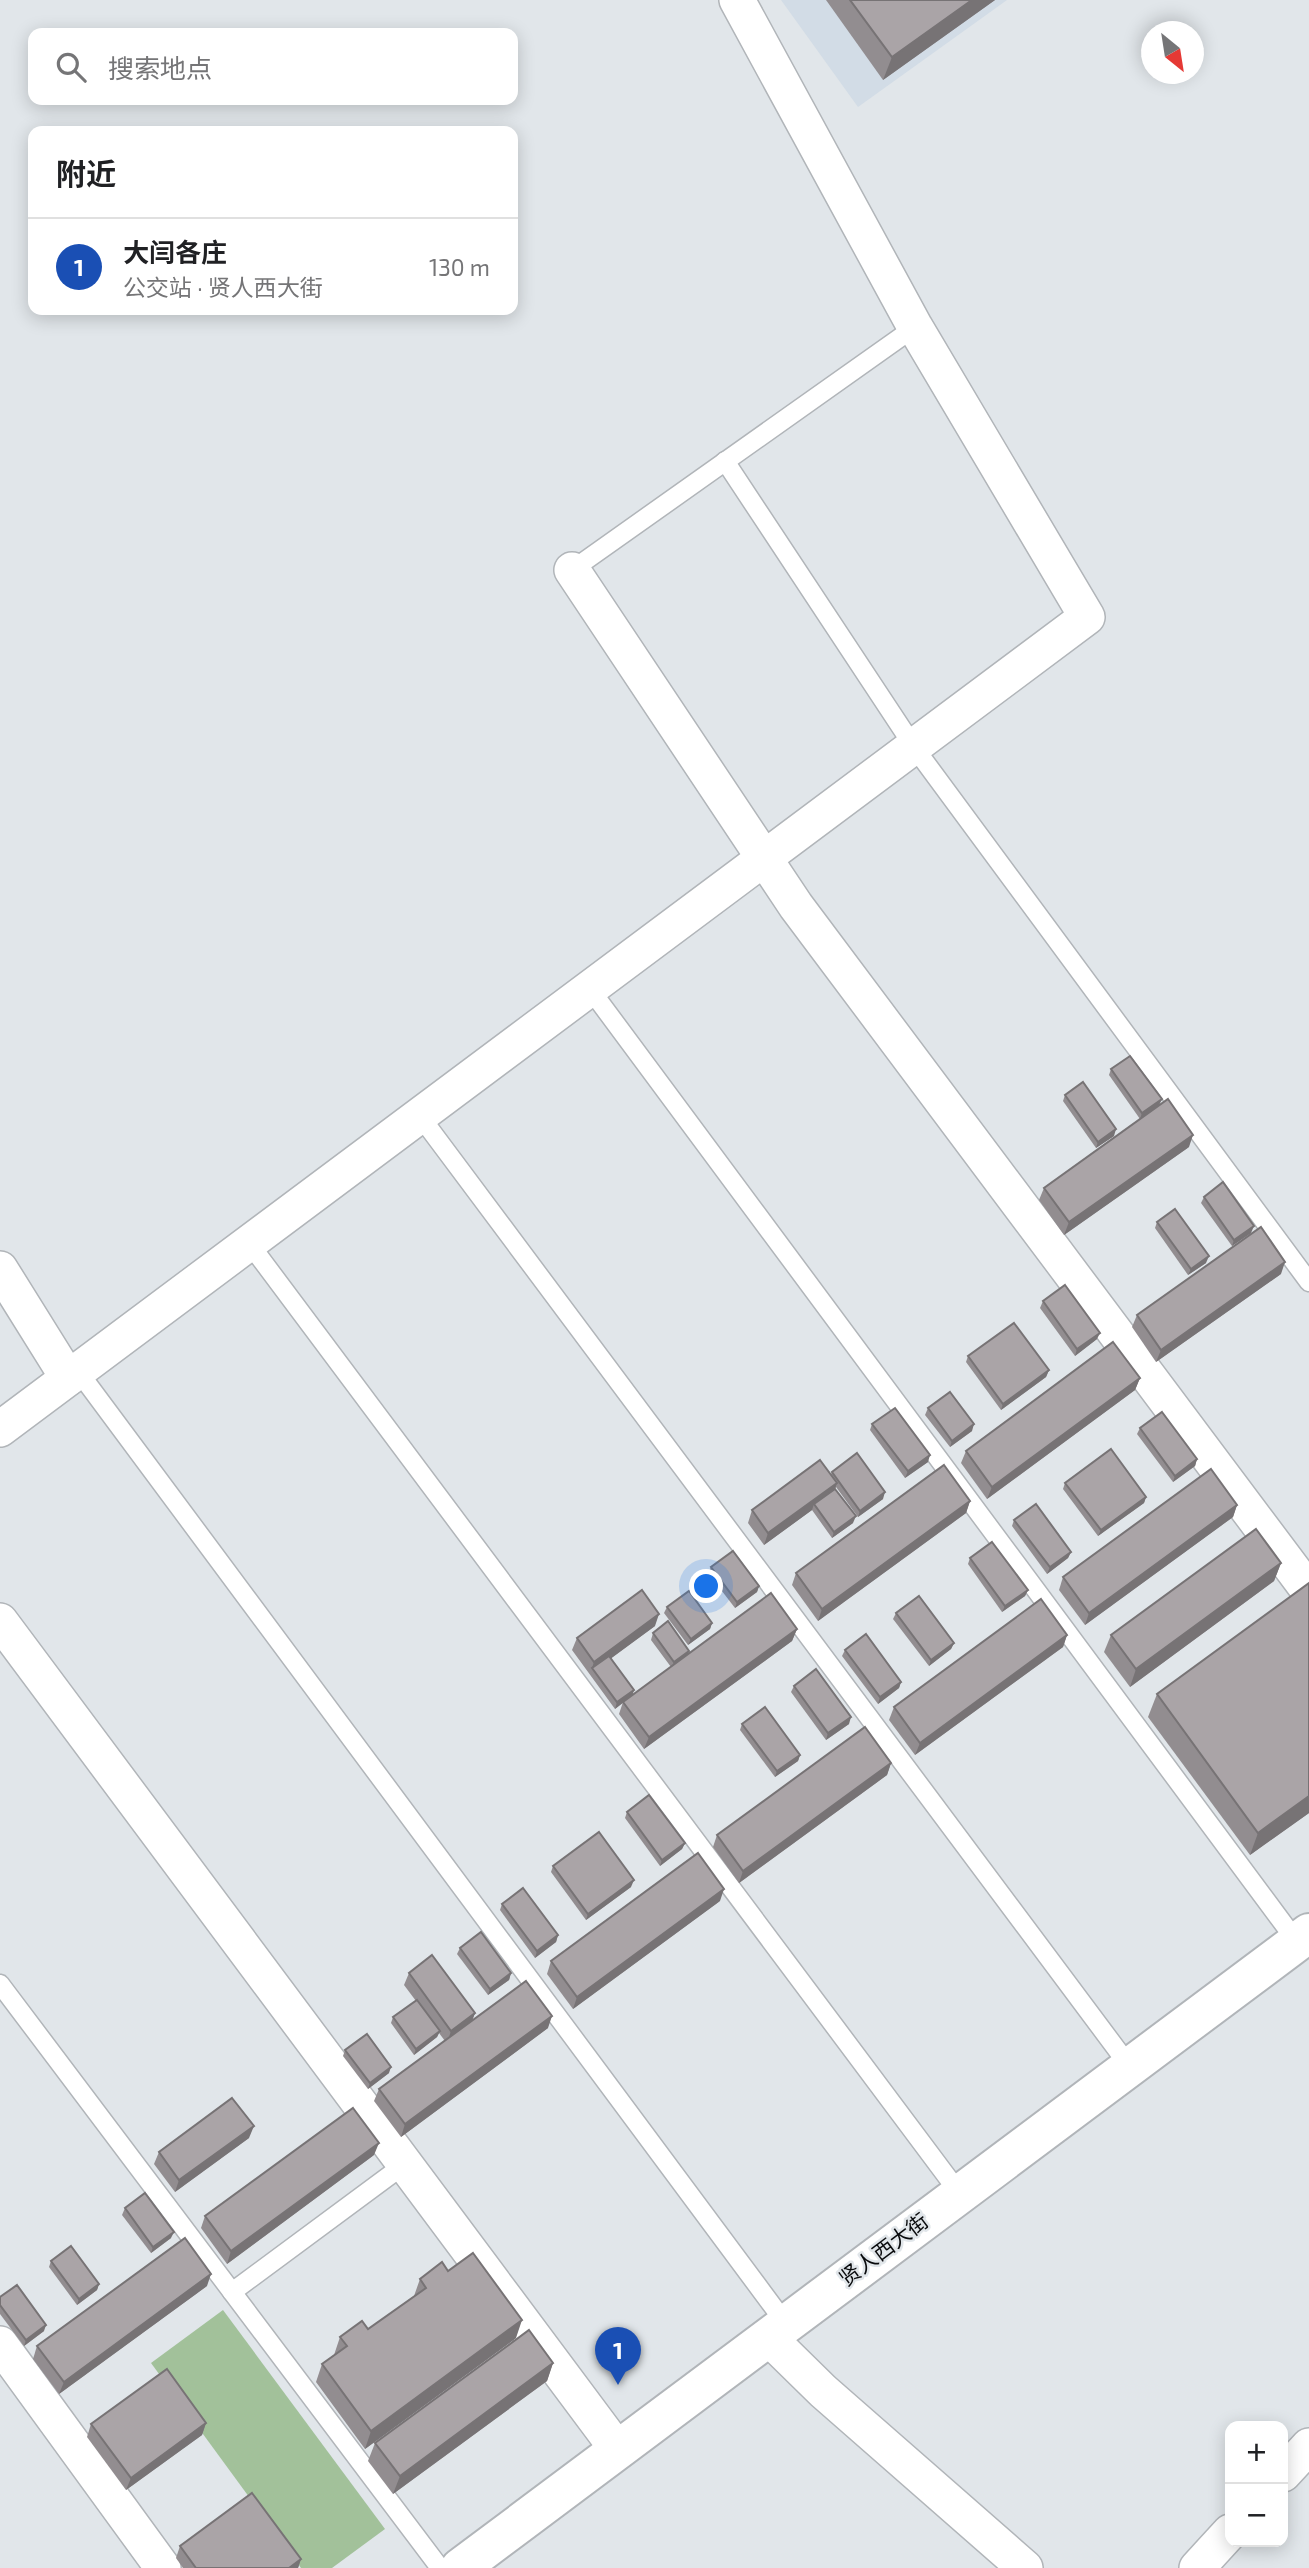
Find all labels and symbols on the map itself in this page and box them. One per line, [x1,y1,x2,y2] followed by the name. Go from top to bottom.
[1141,21,1204,84] north arrow
[689,1569,723,1603] your location
[834,2207,933,2290] street label: 贤人西大街
[595,2327,641,2385] pin: 1

